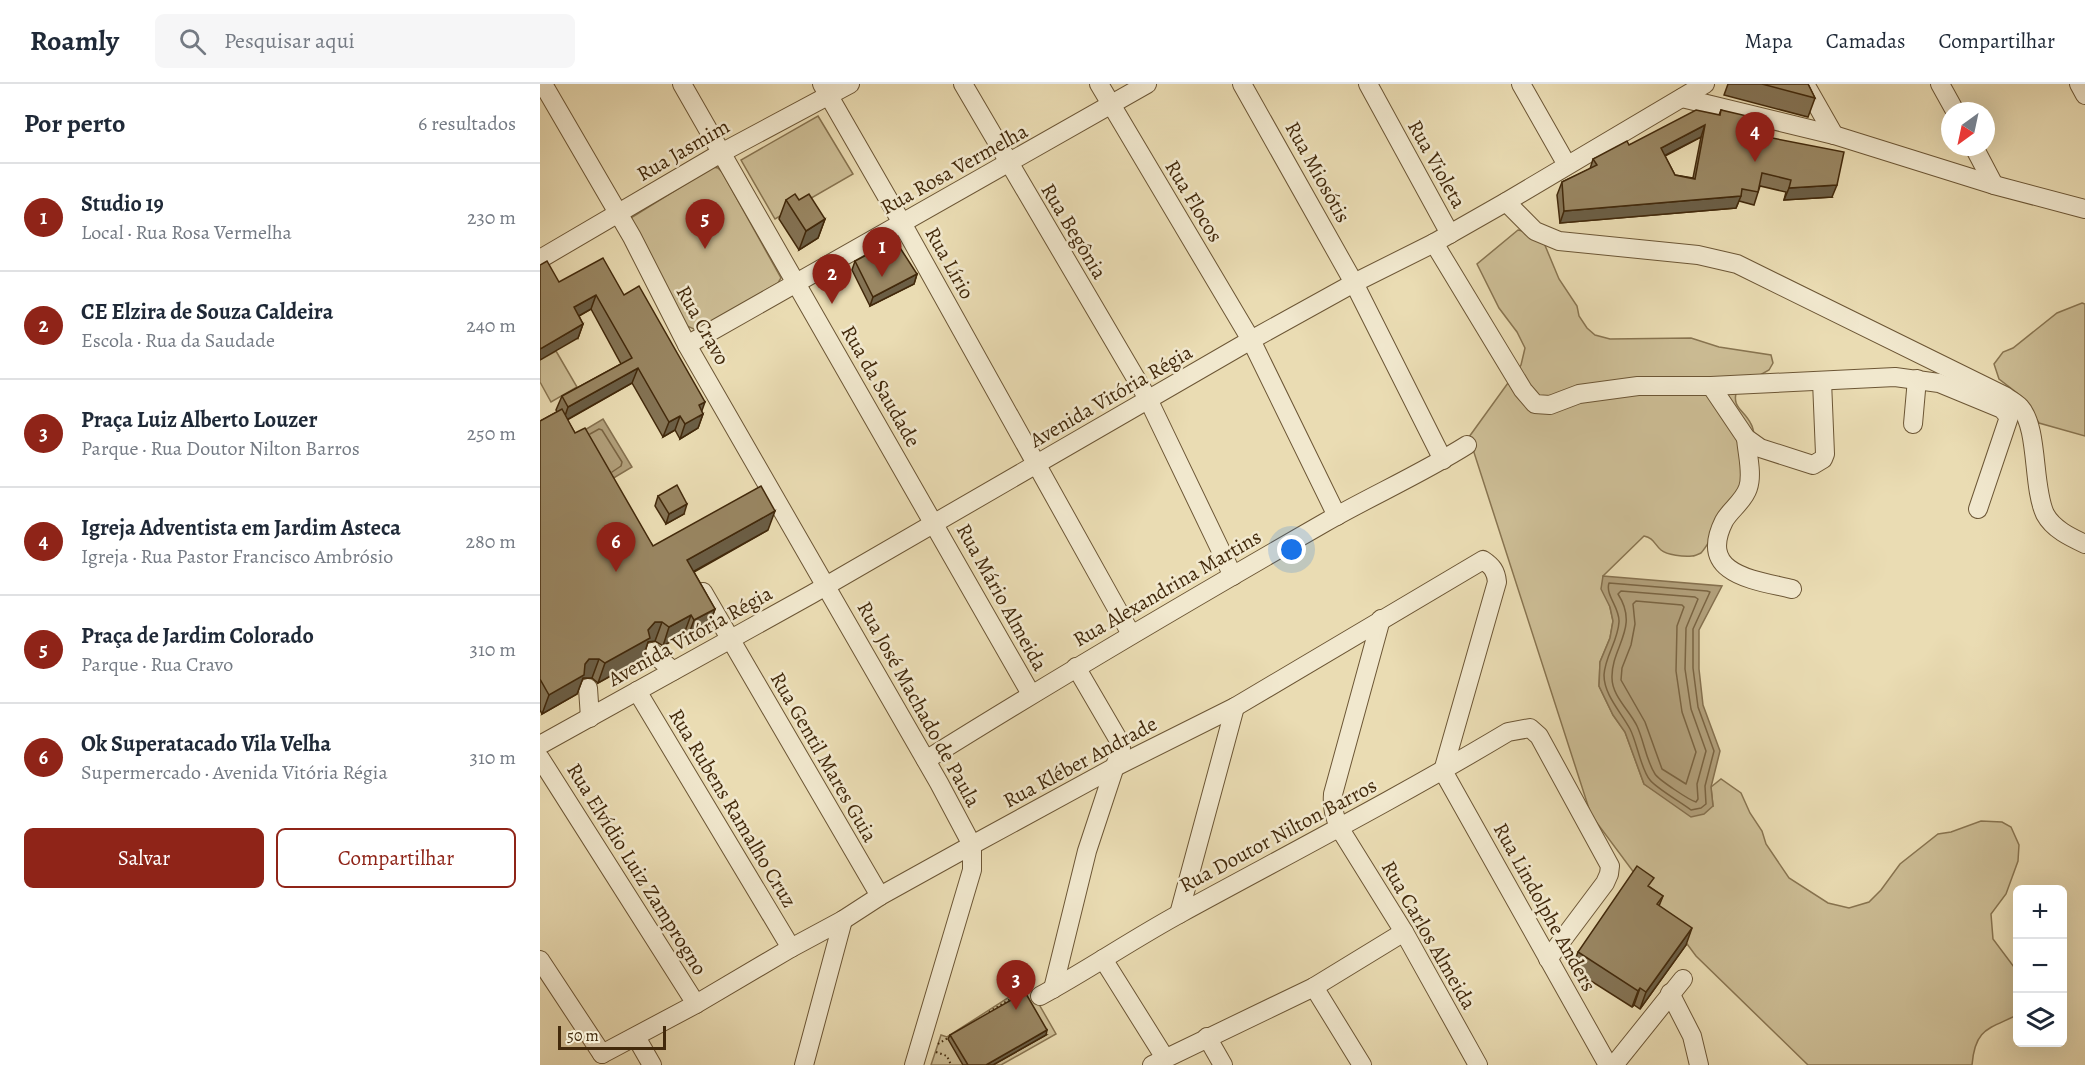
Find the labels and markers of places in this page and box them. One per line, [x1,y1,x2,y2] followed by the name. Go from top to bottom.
[1736,112,1774,162] pin: 4
[686,200,724,249] pin: 5
[862,228,902,277] pin: 1
[812,254,852,304] pin: 2
[596,522,636,572] pin: 6
[996,960,1036,1010] pin: 3

